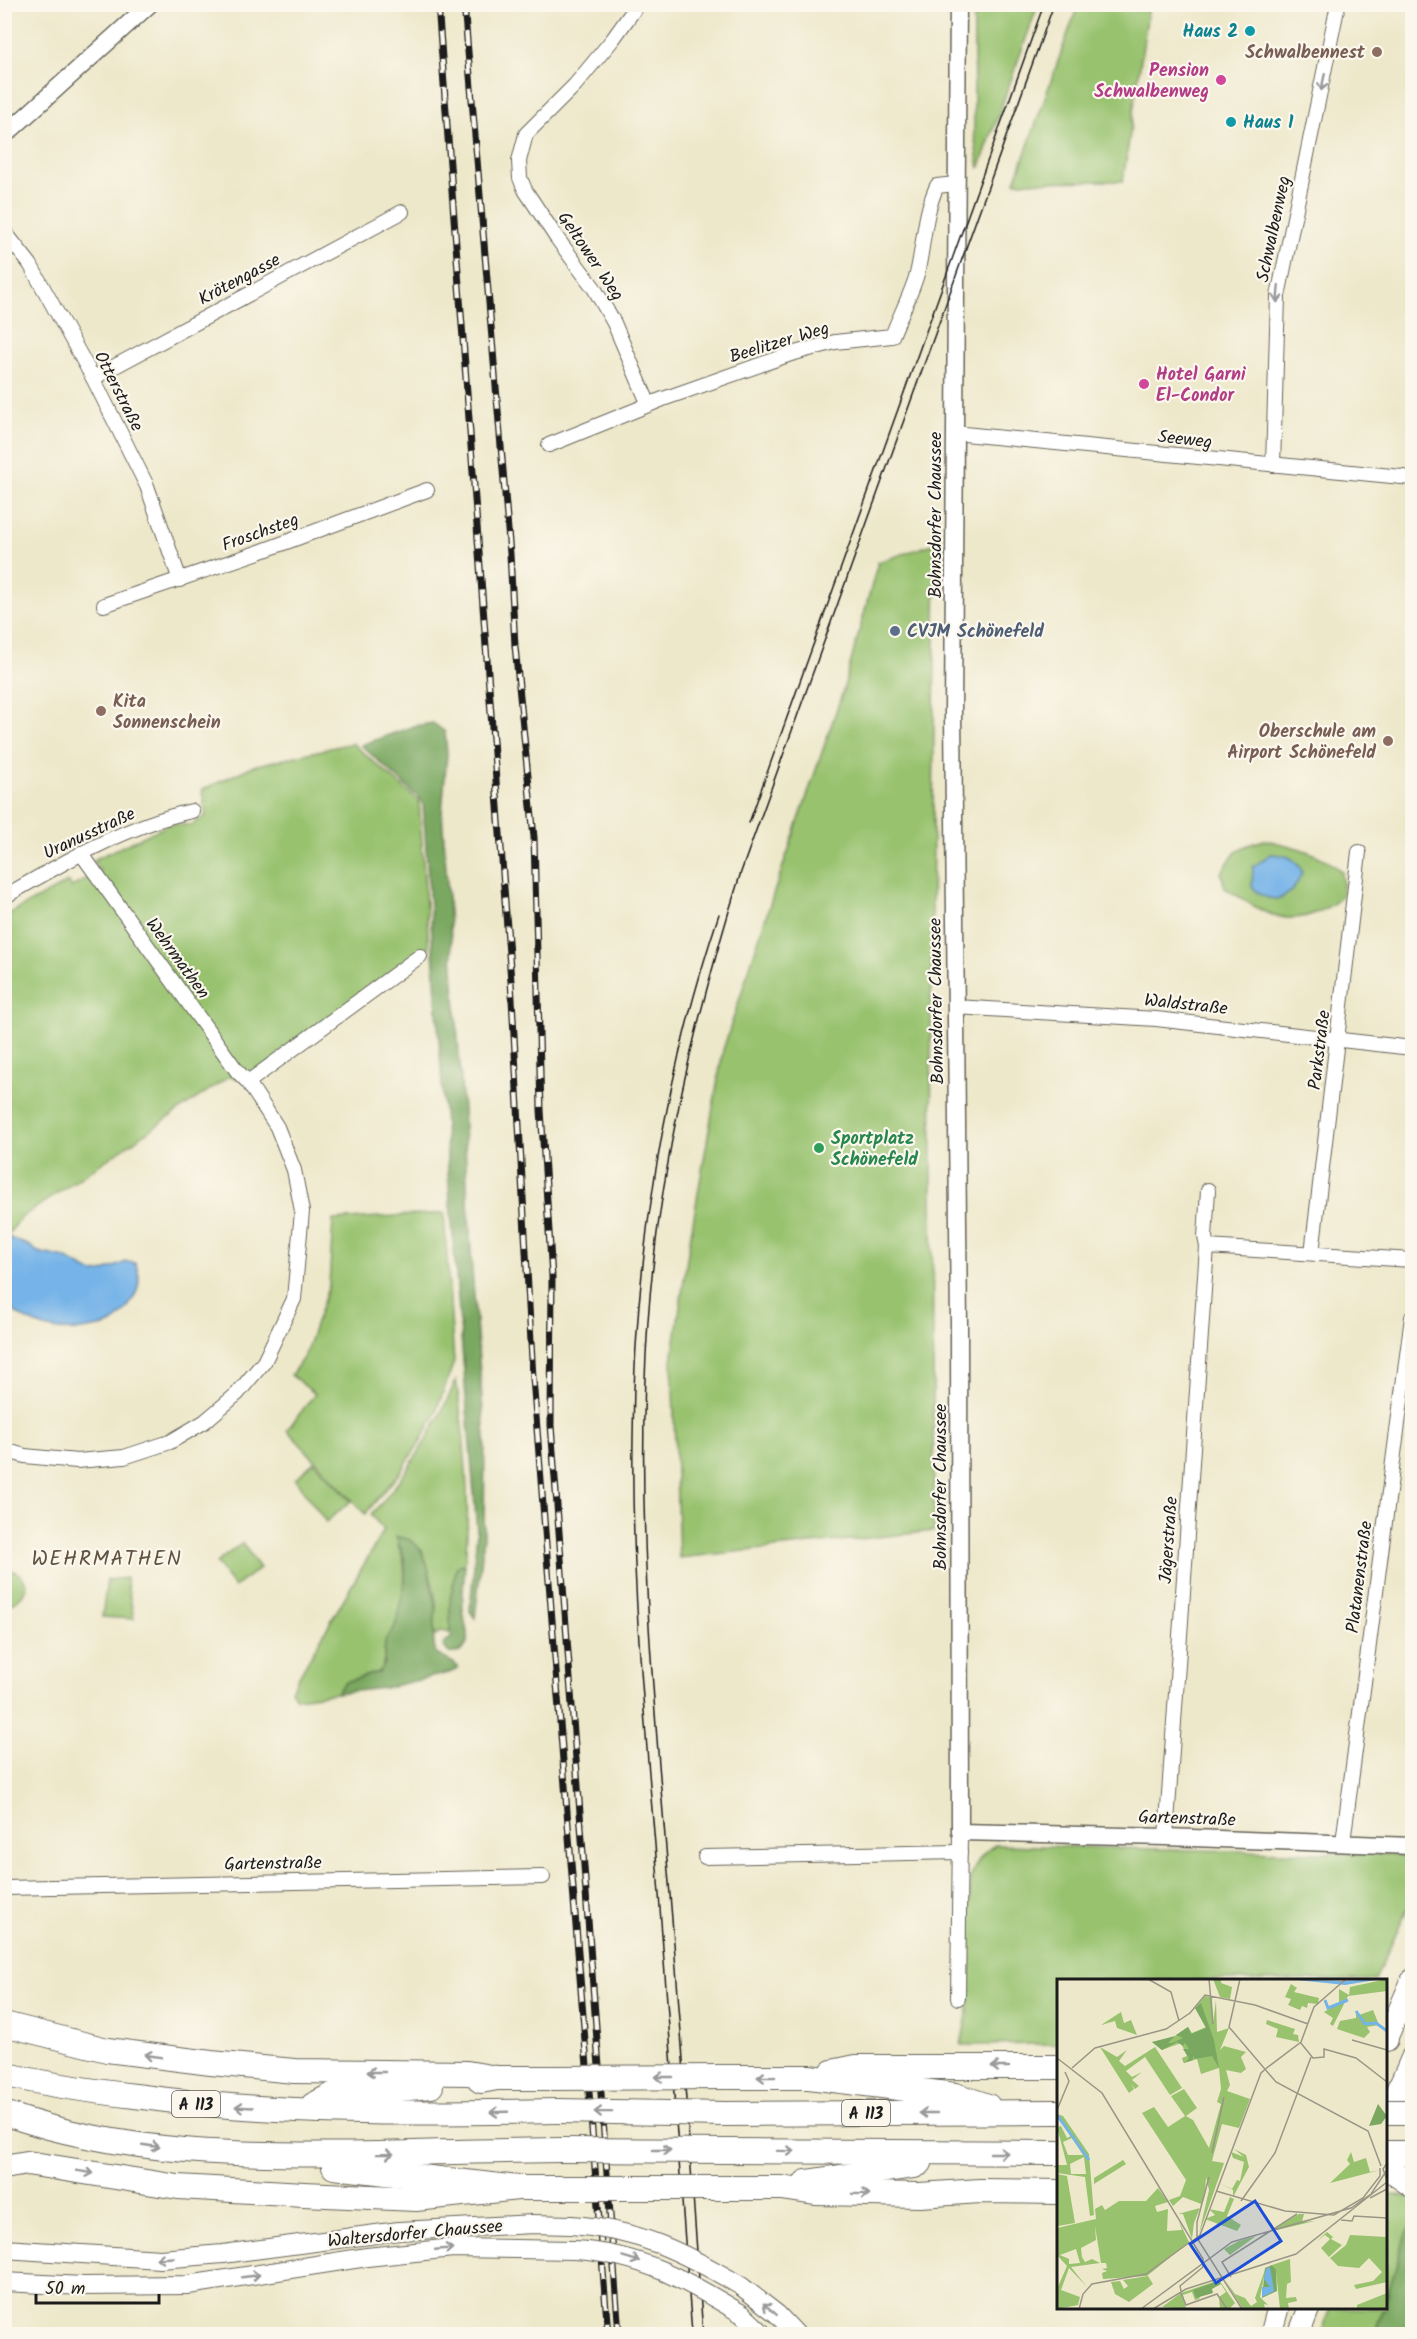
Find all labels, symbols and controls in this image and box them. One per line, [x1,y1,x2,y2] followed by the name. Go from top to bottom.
[1183,18,1238,47] place label: Haus 2
[1243,24,1257,38] marker: Haus 2
[1245,39,1366,68] place label: Schwalbennest
[1370,45,1384,59] marker: Schwalbennest
[1094,57,1209,107] place label: Pension Schwalbenweg
[1214,73,1228,87] marker: Pension Schwalbenweg
[1316,73,1328,92] one-way arrow
[1243,109,1294,138] place label: Haus 1
[1224,115,1238,129] marker: Haus 1
[1249,173,1300,285] street label: Schwalbenweg
[549,206,631,308] street label: Geltower Weg
[193,246,286,314] street label: Krötengasse
[1272,283,1283,303] one-way arrow
[726,314,833,372] street label: Beelitzer Weg
[85,346,150,437] street label: Otterstraße
[1156,361,1246,411] place label: Hotel Garni El-Condor
[1137,377,1151,391] marker: Hotel Garni El-Condor
[1156,423,1213,458] street label: Seeweg
[922,432,951,598] street label: Bohnsdorfer Chaussee
[218,506,303,561] street label: Froschsteg
[907,618,1044,647] place label: CVJM Schönefeld
[888,624,902,638] marker: CVJM Schönefeld
[113,688,221,738] place label: Kita Sonnenschein
[94,704,108,718] marker: Kita Sonnenschein
[1227,718,1376,768] place label: Oberschule am Airport Schönefeld
[1381,734,1395,748] marker: Oberschule am Airport Schönefeld
[39,800,141,868] street label: Uranusstraße
[137,912,216,1006] street label: Wehrmathen
[922,917,953,1085] street label: Bohnsdorfer Chaussee
[1143,987,1229,1024] street label: Waldstraße
[1301,1009,1340,1092] street label: Parkstraße
[831,1125,918,1175] place label: Sportplatz Schönefeld
[812,1141,826,1155] marker: Sportplatz Schönefeld
[927,1404,956,1570] street label: Bohnsdorfer Chaussee
[1152,1496,1187,1585] street label: Jägerstraße
[1339,1519,1382,1635] street label: Platanenstraße
[31,1543,183,1576] district label: WEHRMATHEN
[1138,1803,1236,1836] street label: Gartenstraße
[224,1849,322,1880] street label: Gartenstraße
[1057,1979,1387,2309] inset map
[143,2050,163,2061] one-way arrow
[991,2061,1011,2073] one-way arrow
[366,2066,386,2078] one-way arrow
[654,2071,674,2083] one-way arrow
[756,2071,776,2083] one-way arrow
[172,2091,220,2117] road number: A 113
[842,2100,890,2126] road number: A 113
[235,2101,255,2112] one-way arrow
[594,2106,614,2117] one-way arrow
[490,2107,510,2118] one-way arrow
[919,2107,939,2119] one-way arrow
[141,2140,160,2151] one-way arrow
[651,2144,671,2156] one-way arrow
[775,2146,795,2157] one-way arrow
[989,2147,1009,2159] one-way arrow
[374,2148,394,2159] one-way arrow
[75,2167,95,2178] one-way arrow
[850,2188,870,2200] one-way arrow
[326,2212,504,2257] street label: Waltersdorfer Chaussee
[434,2243,454,2254] one-way arrow
[155,2253,175,2264] one-way arrow
[621,2254,640,2265] one-way arrow
[36,2267,159,2305] scale bar
[241,2270,261,2281] one-way arrow
[45,2275,85,2304] text: 50 m
[762,2302,778,2315] one-way arrow

